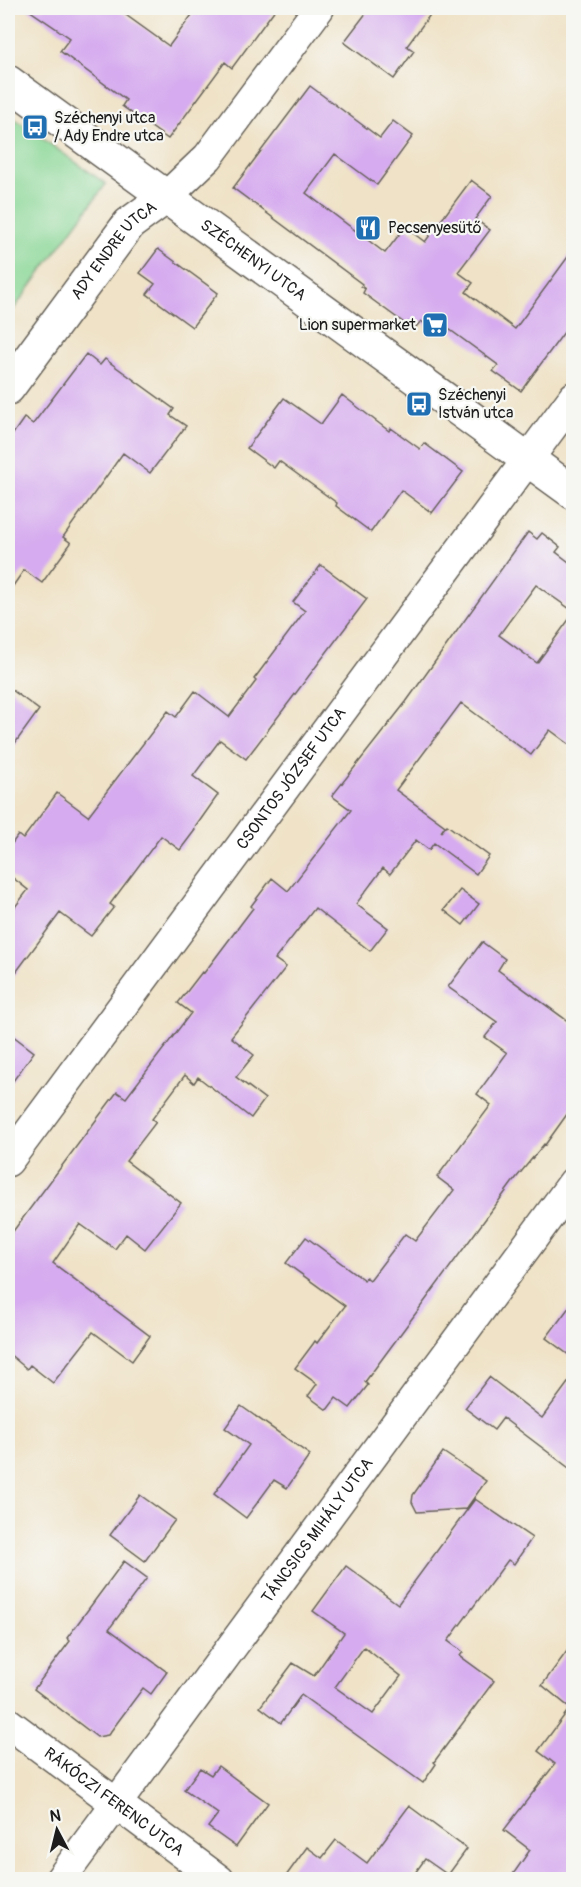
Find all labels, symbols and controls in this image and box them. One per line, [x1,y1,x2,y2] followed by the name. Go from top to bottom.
[54,108,164,146] place label: Széchenyi utca / Ady Endre utca
[20,112,50,142] bus stop icon: Széchenyi utca / Ady Endre utca
[67,197,161,304] street label: ADY ENDRE UTCA
[353,213,383,243] restaurant icon: Pecsenyesütő
[196,215,310,305] street label: SZÉCHENYI UTCA
[388,218,482,238] place label: Pecsenyesütő
[420,310,450,340] supermarket icon: Lion supermarket
[299,315,417,335] place label: Lion supermarket
[438,385,513,423] place label: Széchenyi István utca
[404,389,434,419] bus stop icon: Széchenyi István utca
[232,703,351,854] street label: CSONTOS JÓZSEF UTCA
[257,1454,377,1607] street label: TÁNCSICS MIHÁLY UTCA
[39,1744,187,1858] street label: RÁKÓCZI FERENC UTCA
[27,1800,87,1860] north arrow

